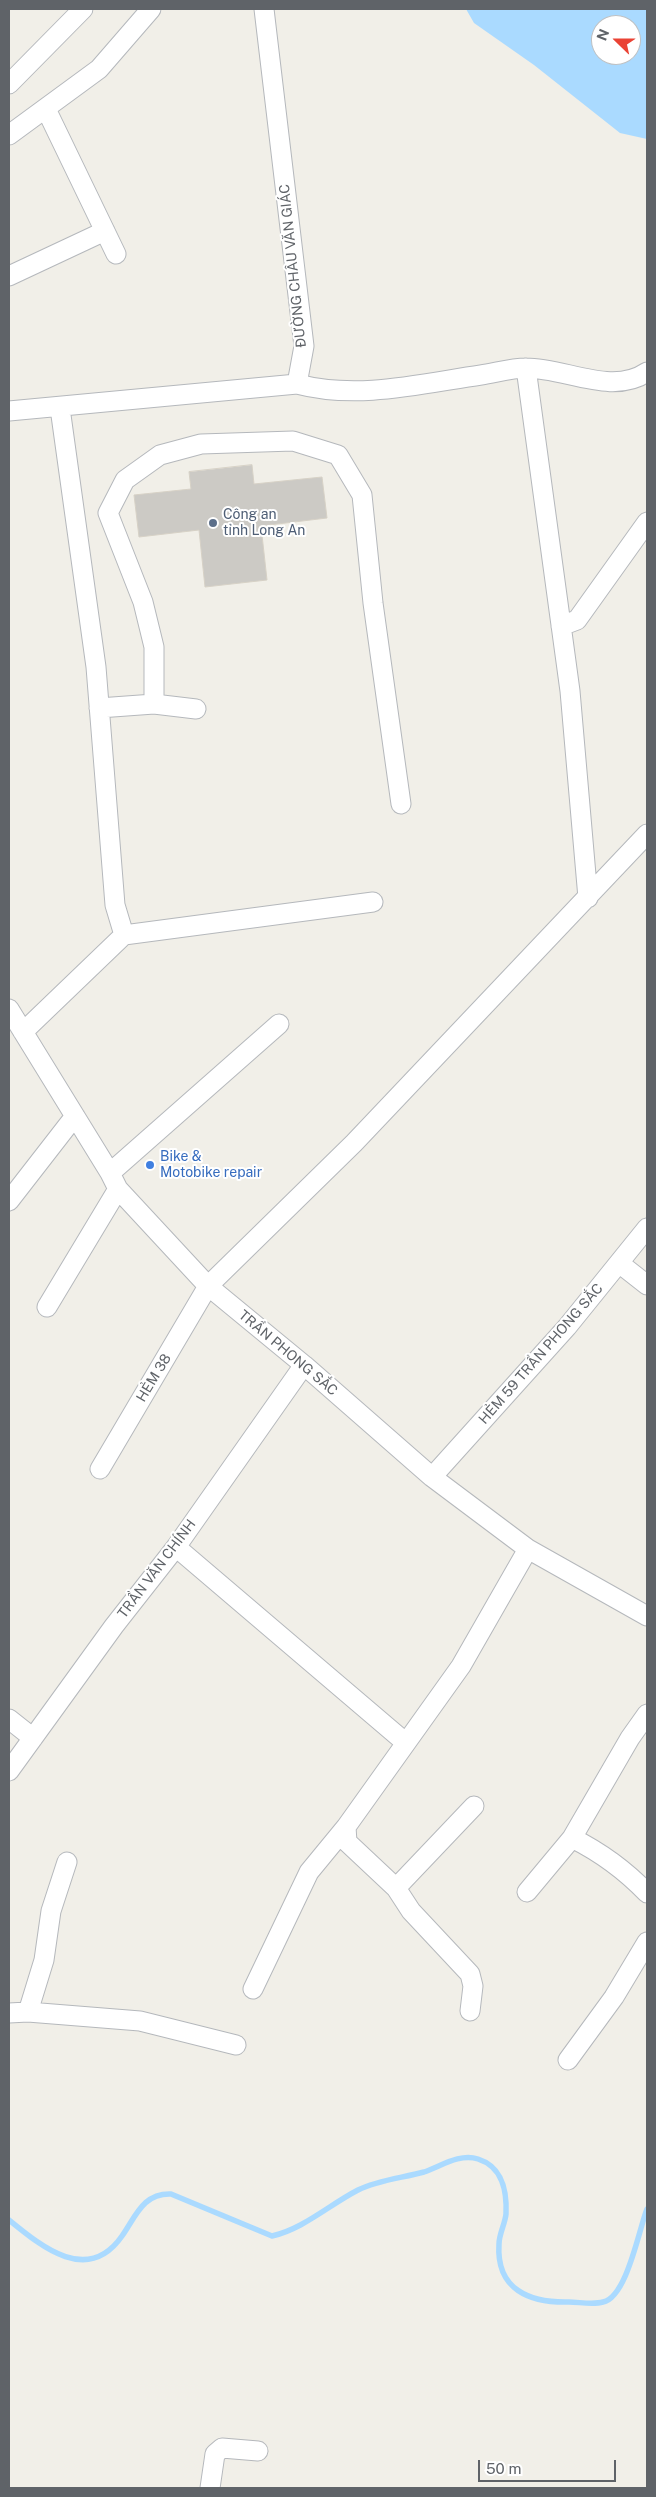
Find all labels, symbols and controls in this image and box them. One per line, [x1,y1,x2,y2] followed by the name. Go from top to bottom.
[591,15,641,65] north arrow
[594,27,612,43] text: N
[276,183,310,349] street label: ĐƯỜNG CHÂU VĂN GIÁC
[223,507,305,540] place label: Công an tỉnh Long An
[207,517,219,529] marker: Công an tỉnh Long An
[160,1149,262,1182] place label: Bike & Motobike repair
[144,1159,156,1171] marker: Bike & Motobike repair
[475,1280,607,1428] street label: HẺM 59 TRẦN PHONG SẮC
[235,1307,341,1399] street label: TRẦN PHONG SẮC
[133,1351,175,1405] street label: HẺM 38
[114,1516,200,1622] street label: TRẦN VĂN CHÍNH
[481,2450,618,2482] scale bar
[486,2460,521,2477] text: 50 m

